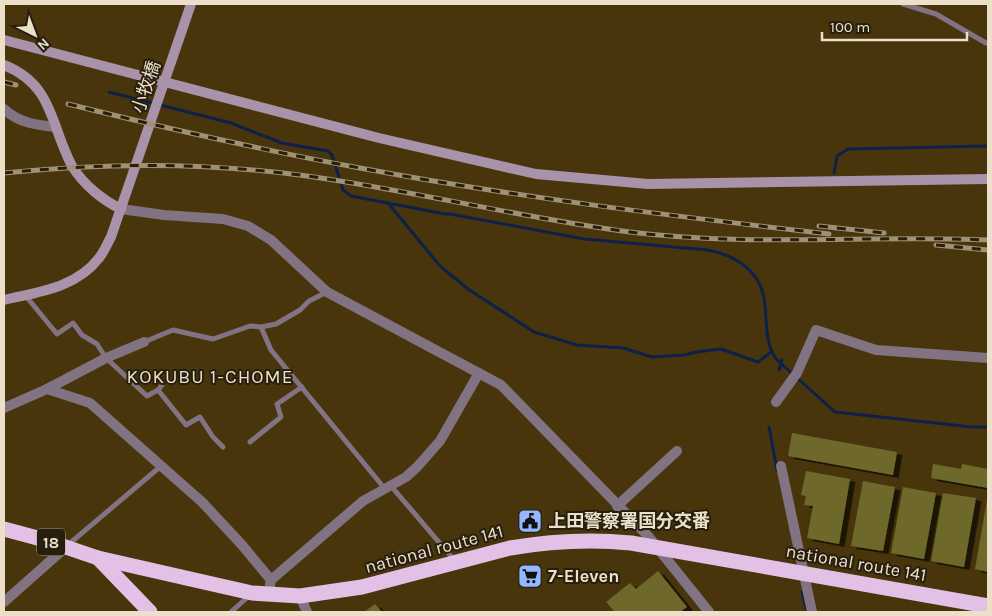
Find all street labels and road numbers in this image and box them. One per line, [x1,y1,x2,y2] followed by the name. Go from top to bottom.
[127,58,165,116] street label: 小牧橋
[362,520,506,578] street label: national route 141
[37,528,65,556] road number: 18
[784,540,928,586] street label: national route 141

